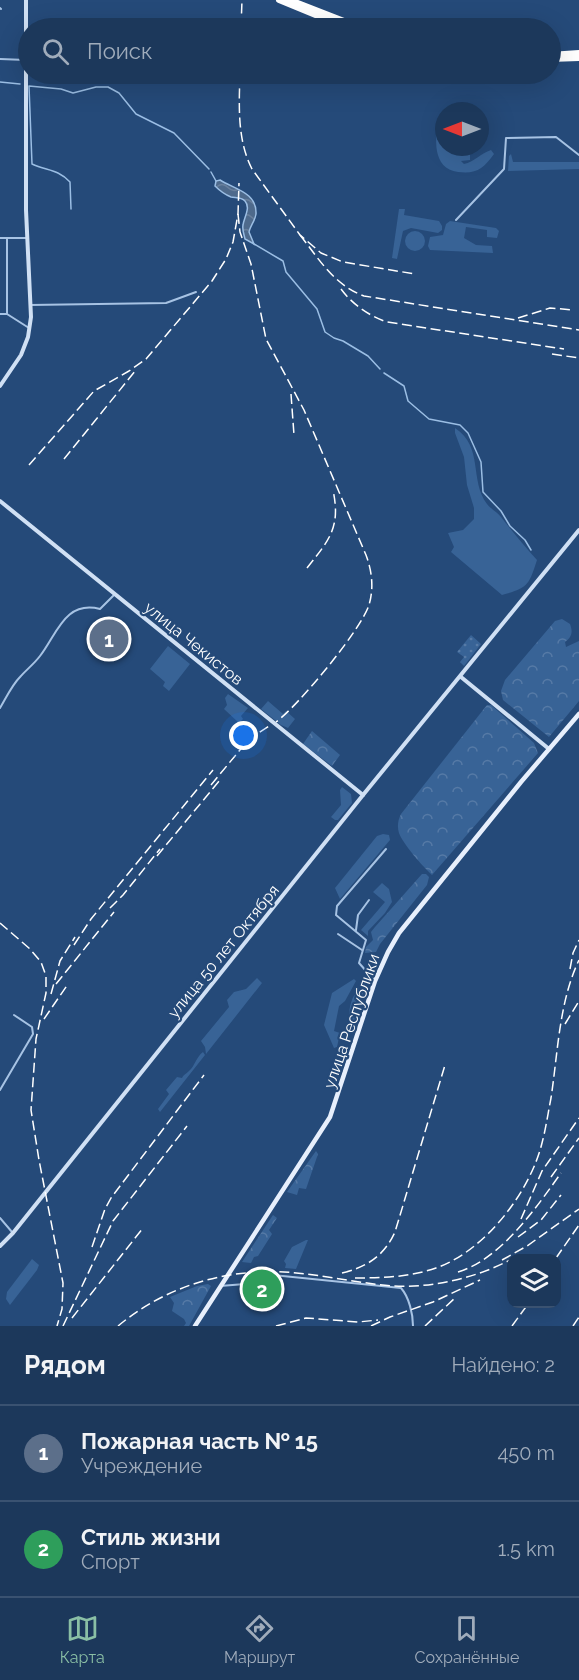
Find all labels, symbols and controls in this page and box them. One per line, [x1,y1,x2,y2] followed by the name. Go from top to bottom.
[18,18,561,84] search box
[39,35,72,68] icon: search
[87,38,152,64] text: Поиск
[435,102,489,156] north arrow
[141,598,247,689] street label: улица Чекистов
[90,616,128,662] pin: 1
[229,721,258,750] your location
[164,881,283,1022] street label: улица 50 лет Октября
[319,951,383,1091] street label: улица Республики
[507,1254,561,1308] map controls
[507,1254,561,1308] button: layers
[242,1266,282,1312] pin: 2
[24,1350,106,1380] text: Рядом
[451,1353,555,1377] text: Найдено: 2
[81,1428,318,1454] text: Пожарная часть № 15
[39,1441,48,1465] text: 1
[497,1441,555,1465] text: 450 m
[81,1454,202,1478] text: Учреждение
[81,1524,221,1550] text: Стиль жизни
[38,1537,49,1561] text: 2
[498,1537,555,1561] text: 1.5 km
[81,1550,140,1574] text: Спорт
[60,1612,105,1667] tab: Карта
[224,1612,295,1667] tab: Маршрут
[415,1612,519,1667] tab: Сохранённые

